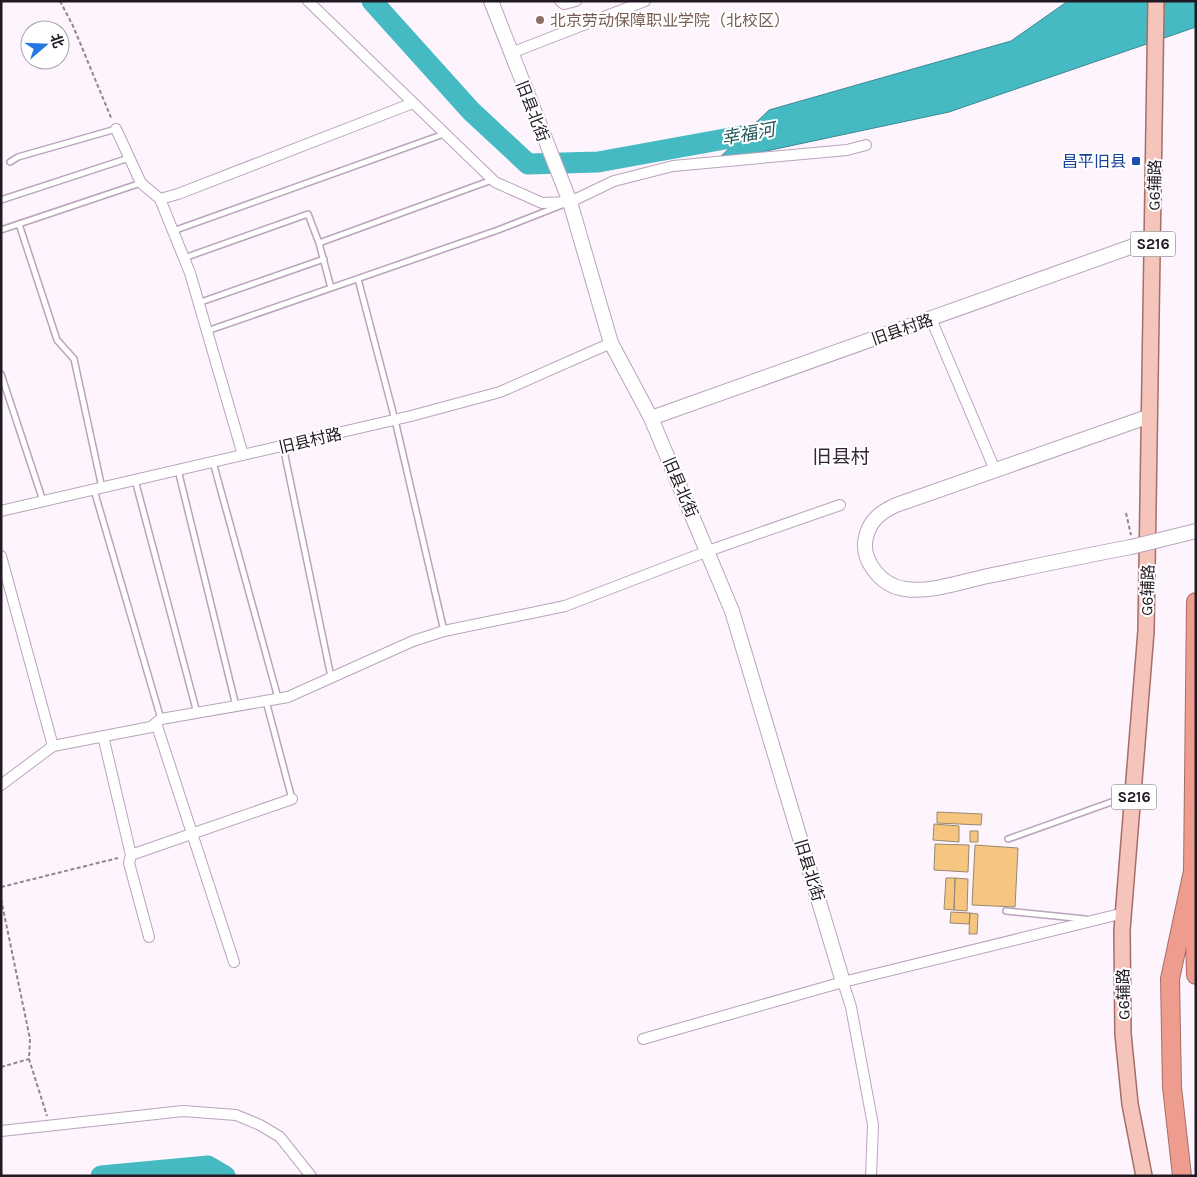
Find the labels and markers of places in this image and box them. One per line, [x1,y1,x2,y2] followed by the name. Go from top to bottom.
[550,11,790,30] place label: 北京劳动保障职业学院（北校区）
[534,14,546,26] marker: 北京劳动保障职业学院（北校区）
[1062,152,1126,171] place label: 昌平旧县
[1130,155,1142,167] marker: 昌平旧县

